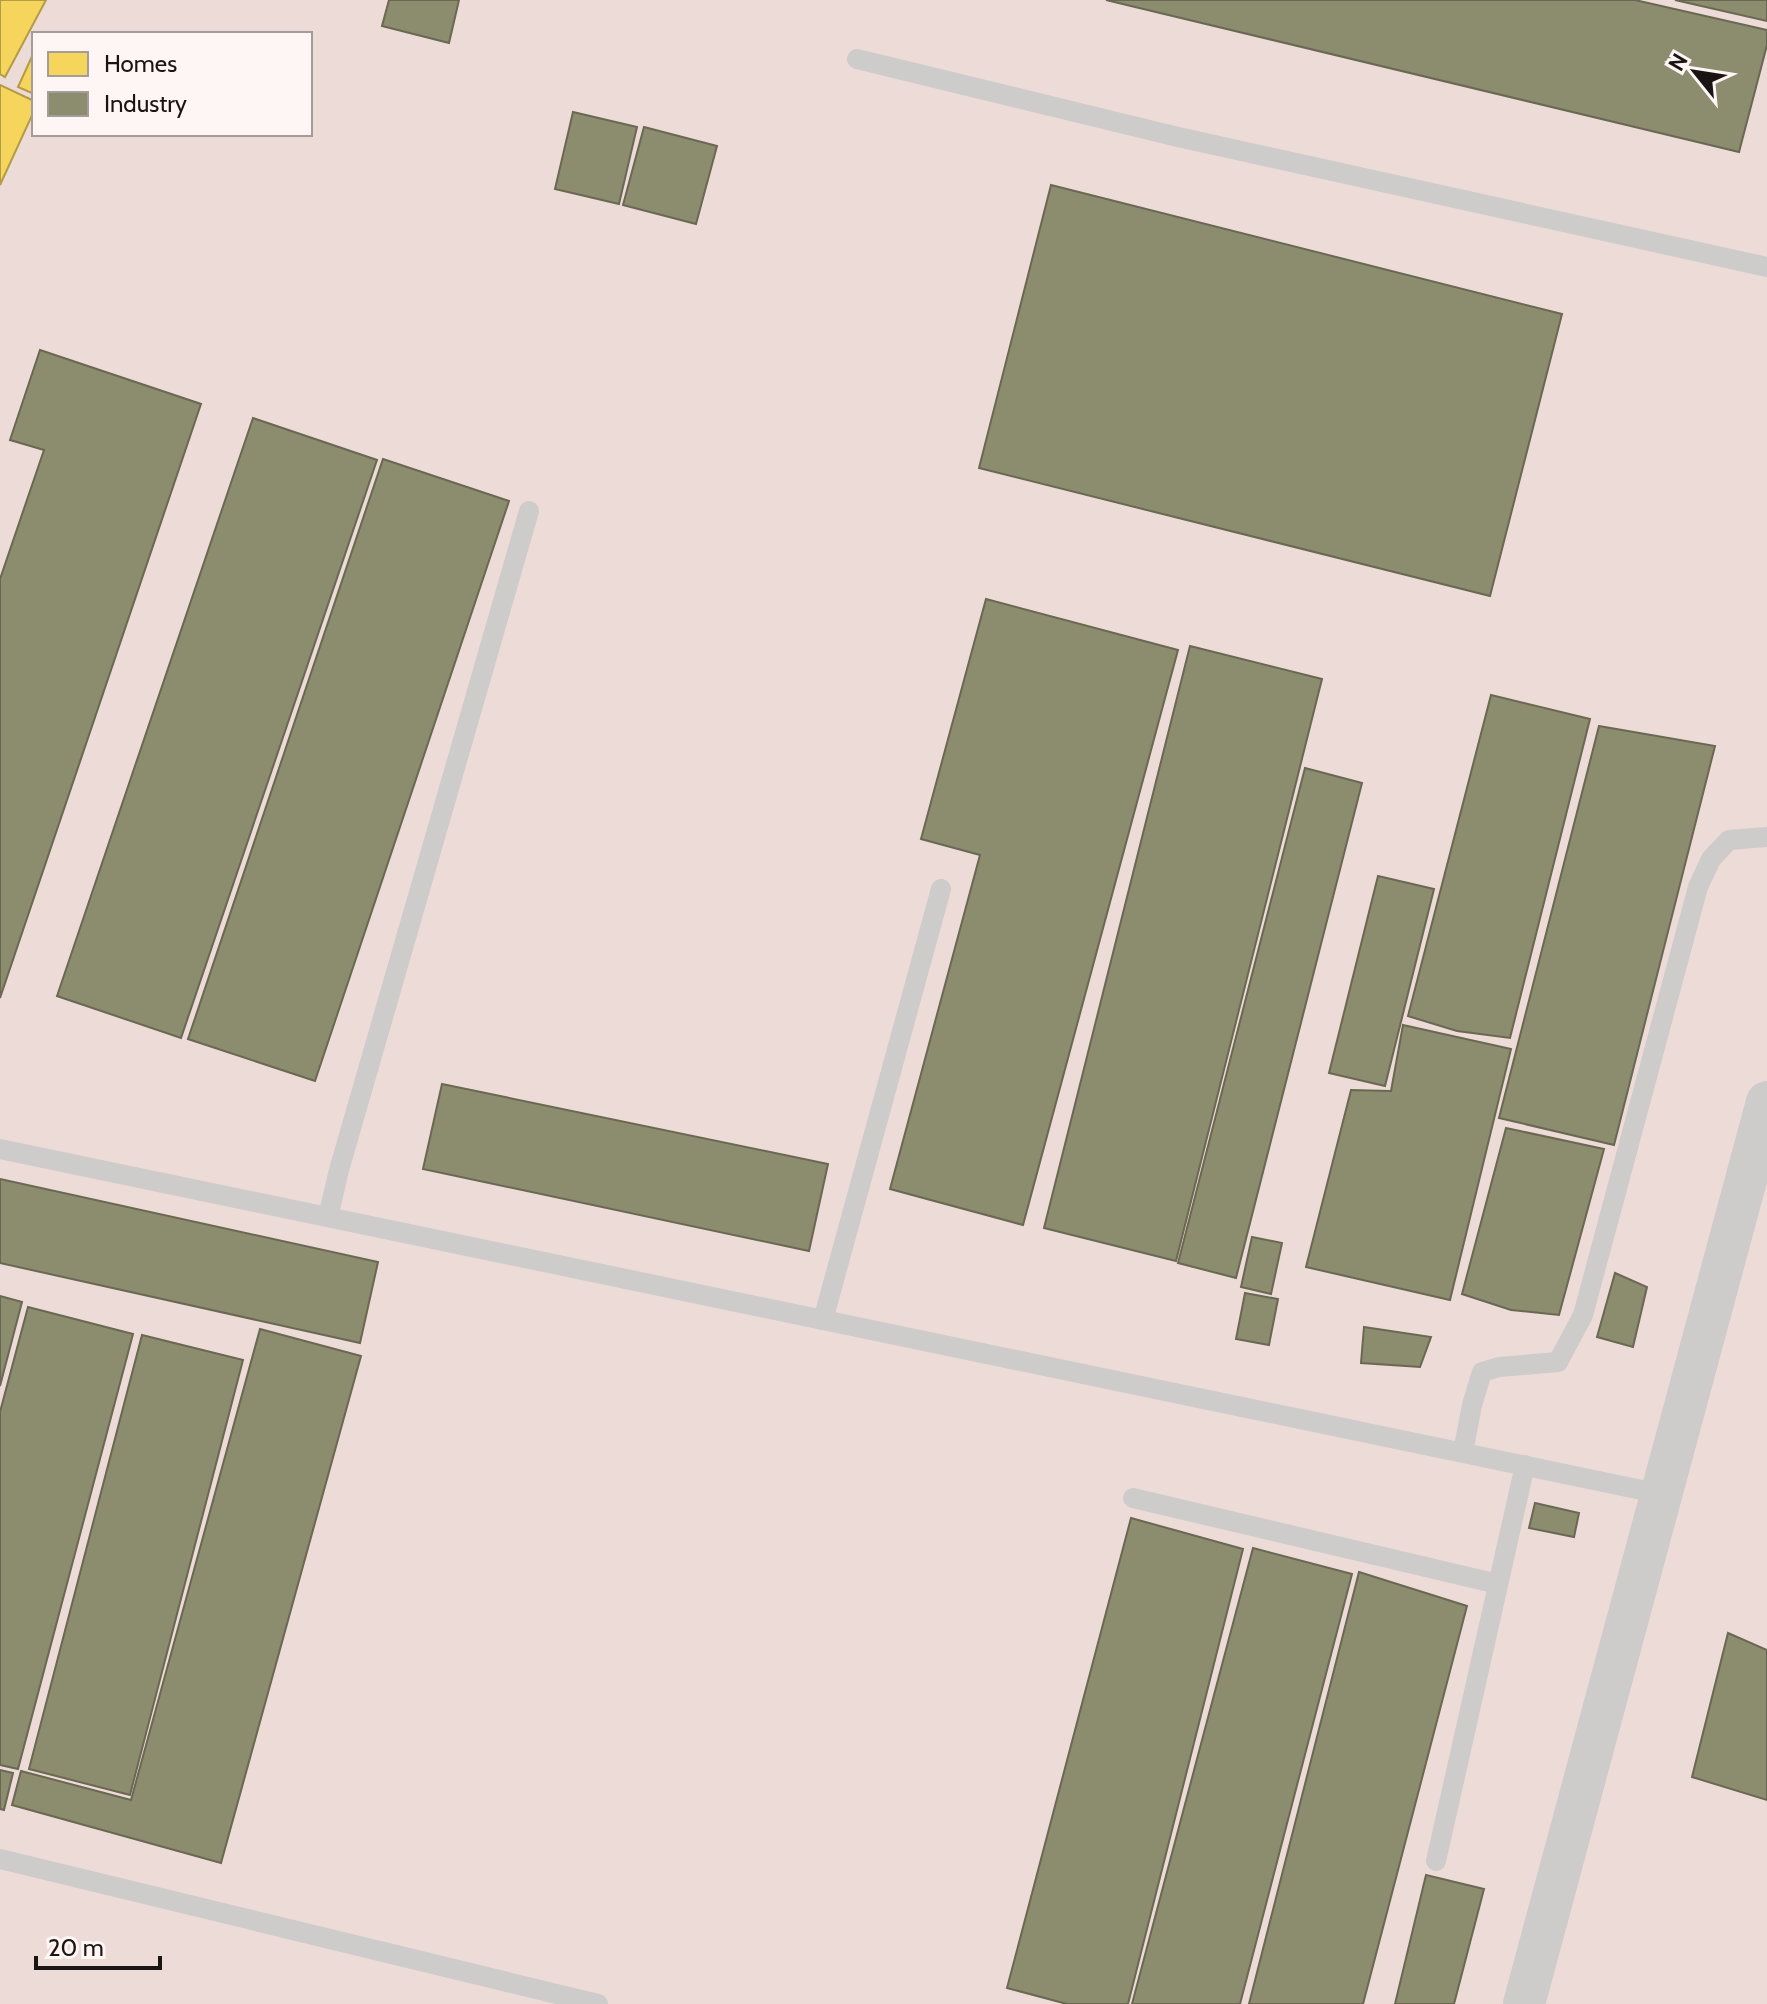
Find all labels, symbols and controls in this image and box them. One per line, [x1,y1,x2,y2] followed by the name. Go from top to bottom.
[32,32,312,136] legend
[1655,32,1735,112] north arrow
[104,49,177,78] text: Homes
[1663,49,1694,76] text: N
[104,89,187,118] text: Industry
[36,1920,160,1970] scale bar
[48,1933,104,1962] text: 20 m

